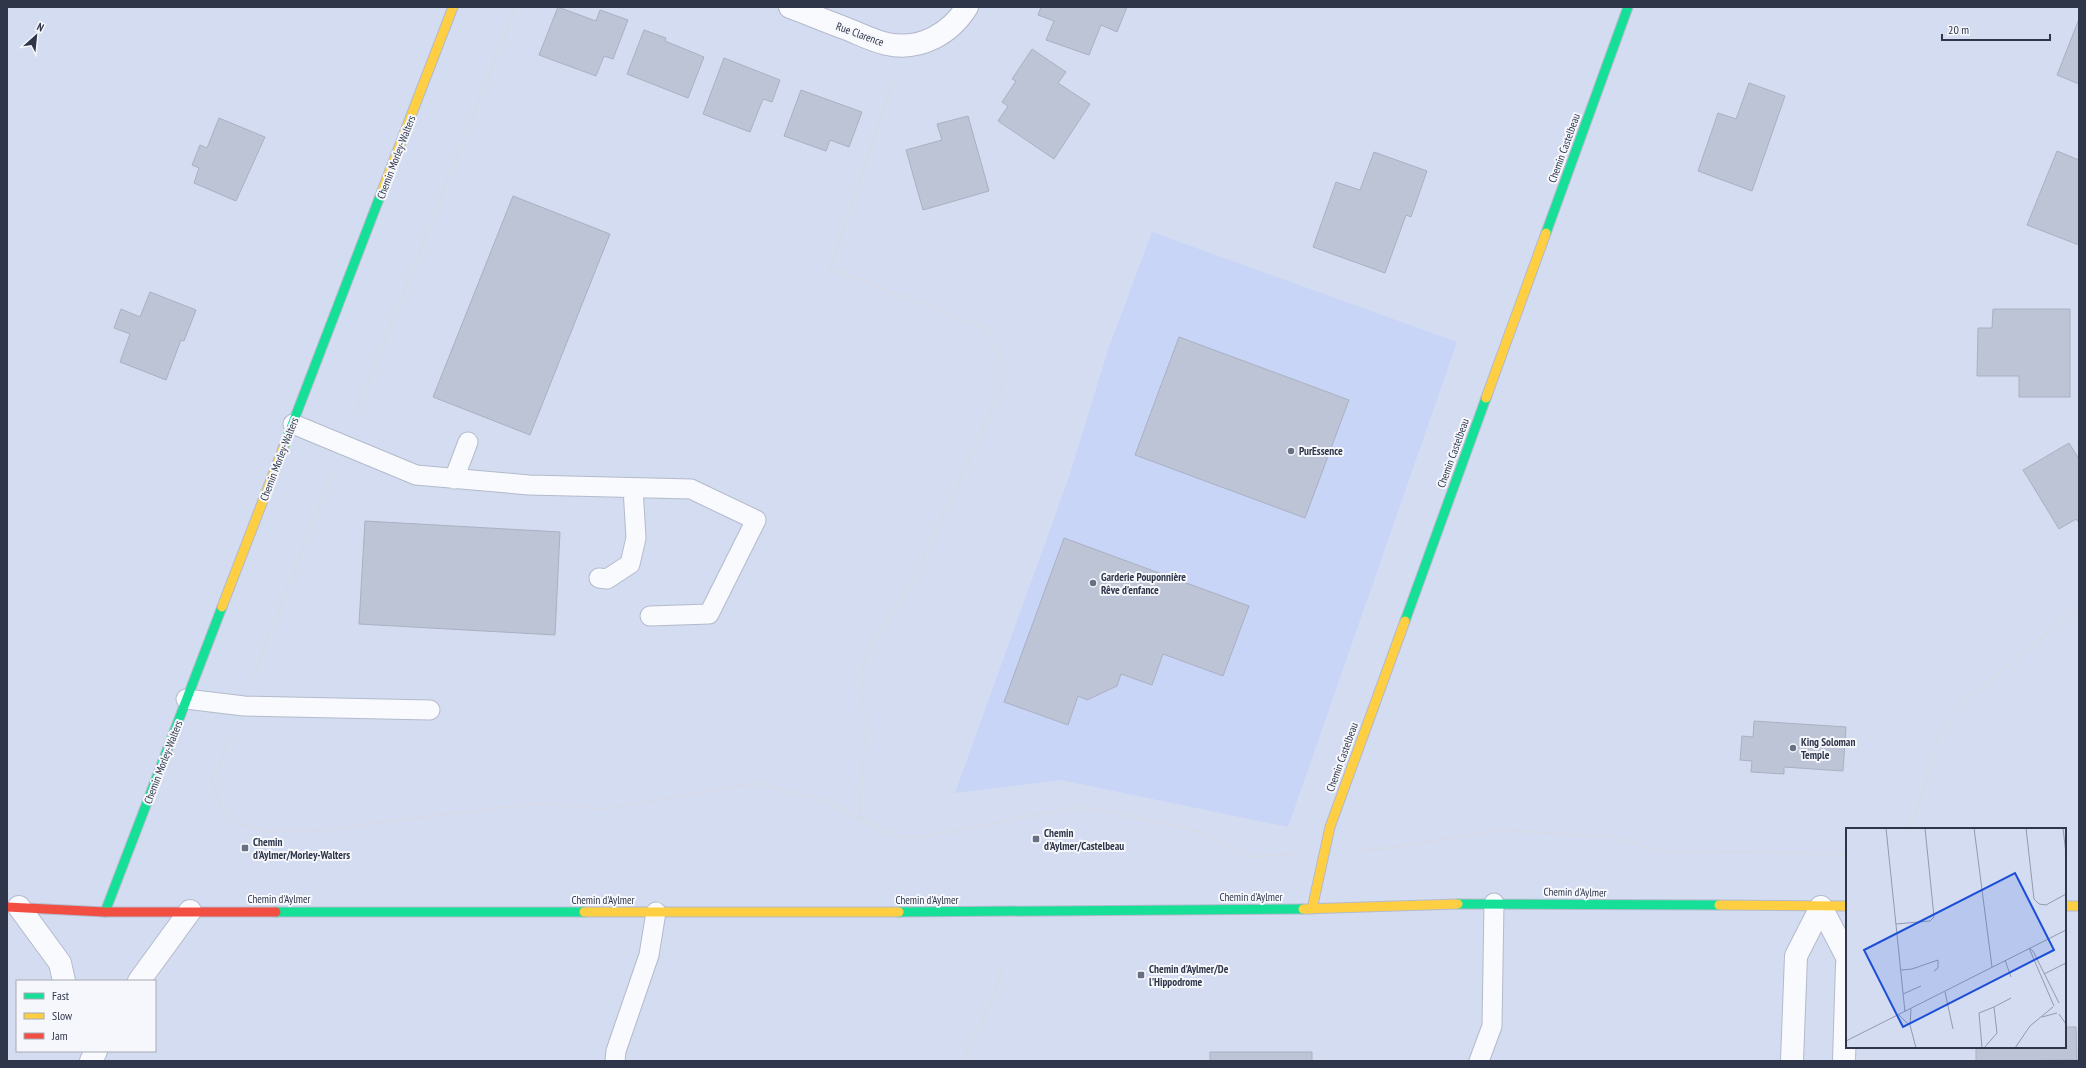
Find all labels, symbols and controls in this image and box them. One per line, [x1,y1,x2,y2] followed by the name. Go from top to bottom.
[16,16,56,56] north arrow
[1942,16,2050,42] scale bar
[834,19,886,49] street label: Rue Clarence
[35,20,46,35] text: N
[1948,22,1969,37] text: 20 m
[1545,111,1583,185] street label: Chemin Castelbeau
[374,113,418,201] street label: Chemin Morley-Walters
[257,415,301,503] street label: Chemin Morley-Walters
[1434,416,1472,490] street label: Chemin Castelbeau
[1299,444,1343,458] place label: PurEssence
[1286,446,1296,456] marker: PurEssence
[1101,570,1186,597] place label: Garderie Pouponnière Rêve d'enfance
[1088,578,1098,588] marker: Garderie Pouponnière Rêve d'enfance
[141,718,185,806] street label: Chemin Morley-Walters
[1323,720,1361,794] street label: Chemin Castelbeau
[1801,735,1855,762] place label: King Soloman Temple
[1788,743,1798,753] marker: King Soloman Temple
[1044,826,1124,853] place label: Chemin d'Aylmer/Castelbeau
[1846,828,2066,1048] inset map
[1031,834,1041,844] marker: Chemin d'Aylmer/Castelbeau
[253,835,350,862] place label: Chemin d'Aylmer/Morley-Walters
[240,843,250,853] marker: Chemin d'Aylmer/Morley-Walters
[1543,884,1607,900] street label: Chemin d'Aylmer
[1219,890,1283,904] street label: Chemin d'Aylmer
[247,892,311,906] street label: Chemin d'Aylmer
[571,893,635,907] street label: Chemin d'Aylmer
[895,893,959,907] street label: Chemin d'Aylmer
[1149,962,1229,989] place label: Chemin d'Aylmer/De l'Hippodrome
[1136,970,1146,980] marker: Chemin d'Aylmer/De l'Hippodrome
[16,980,156,1052] legend
[52,988,70,1003] text: Fast
[52,1008,73,1023] text: Slow
[51,1028,68,1043] text: Jam

